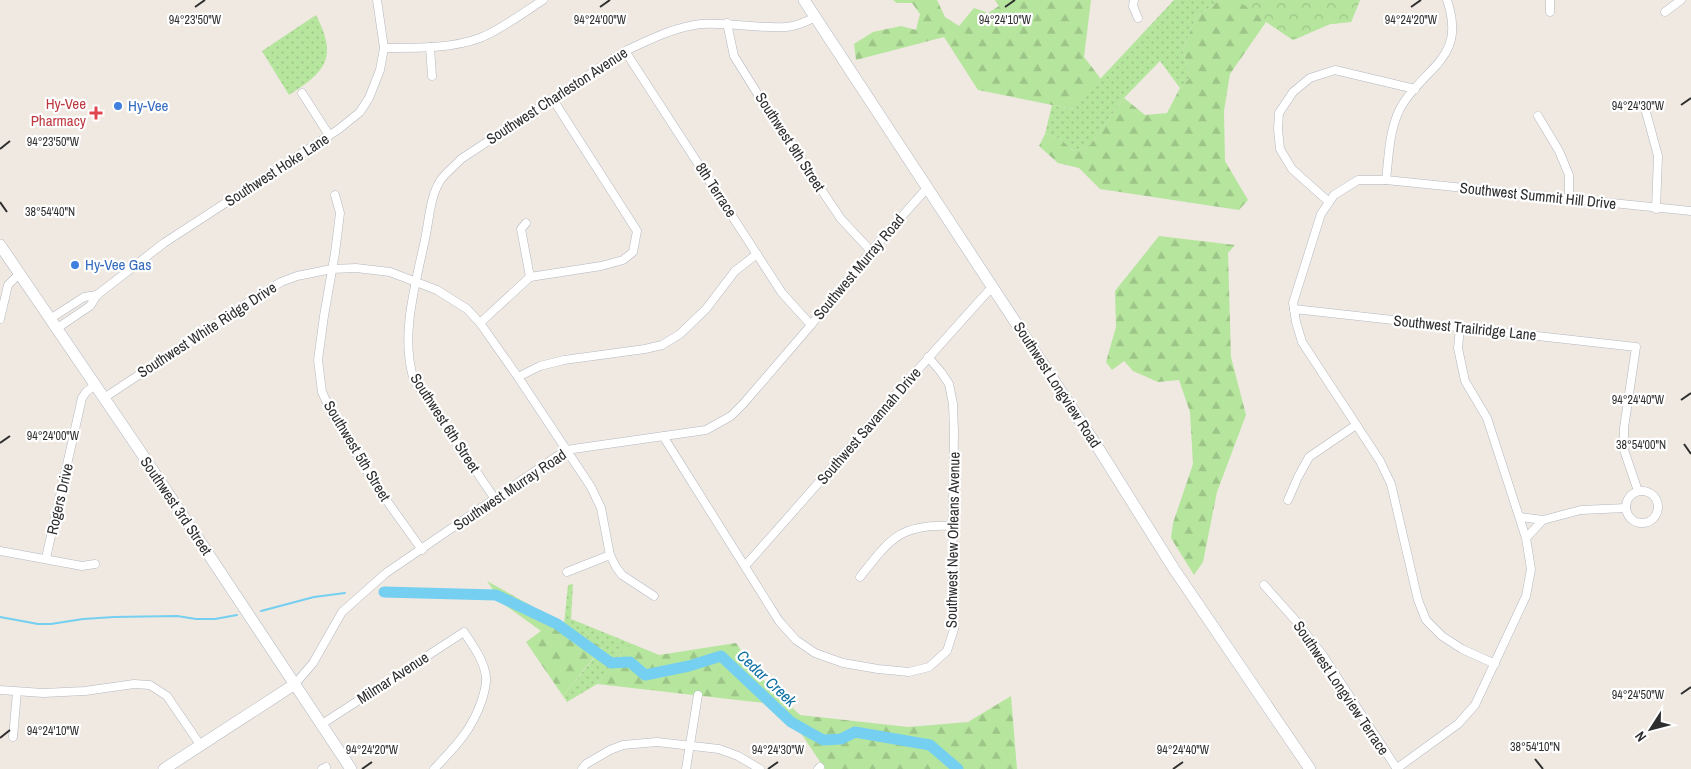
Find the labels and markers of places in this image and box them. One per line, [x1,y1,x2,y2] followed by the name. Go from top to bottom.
[31,93,87,131] place label: Hy-Vee Pharmacy
[128,95,168,116] place label: Hy-Vee
[112,100,124,112] marker: Hy-Vee
[90,107,102,119] marker: Hy-Vee Pharmacy
[85,254,151,275] place label: Hy-Vee Gas
[69,259,81,271] marker: Hy-Vee Gas

